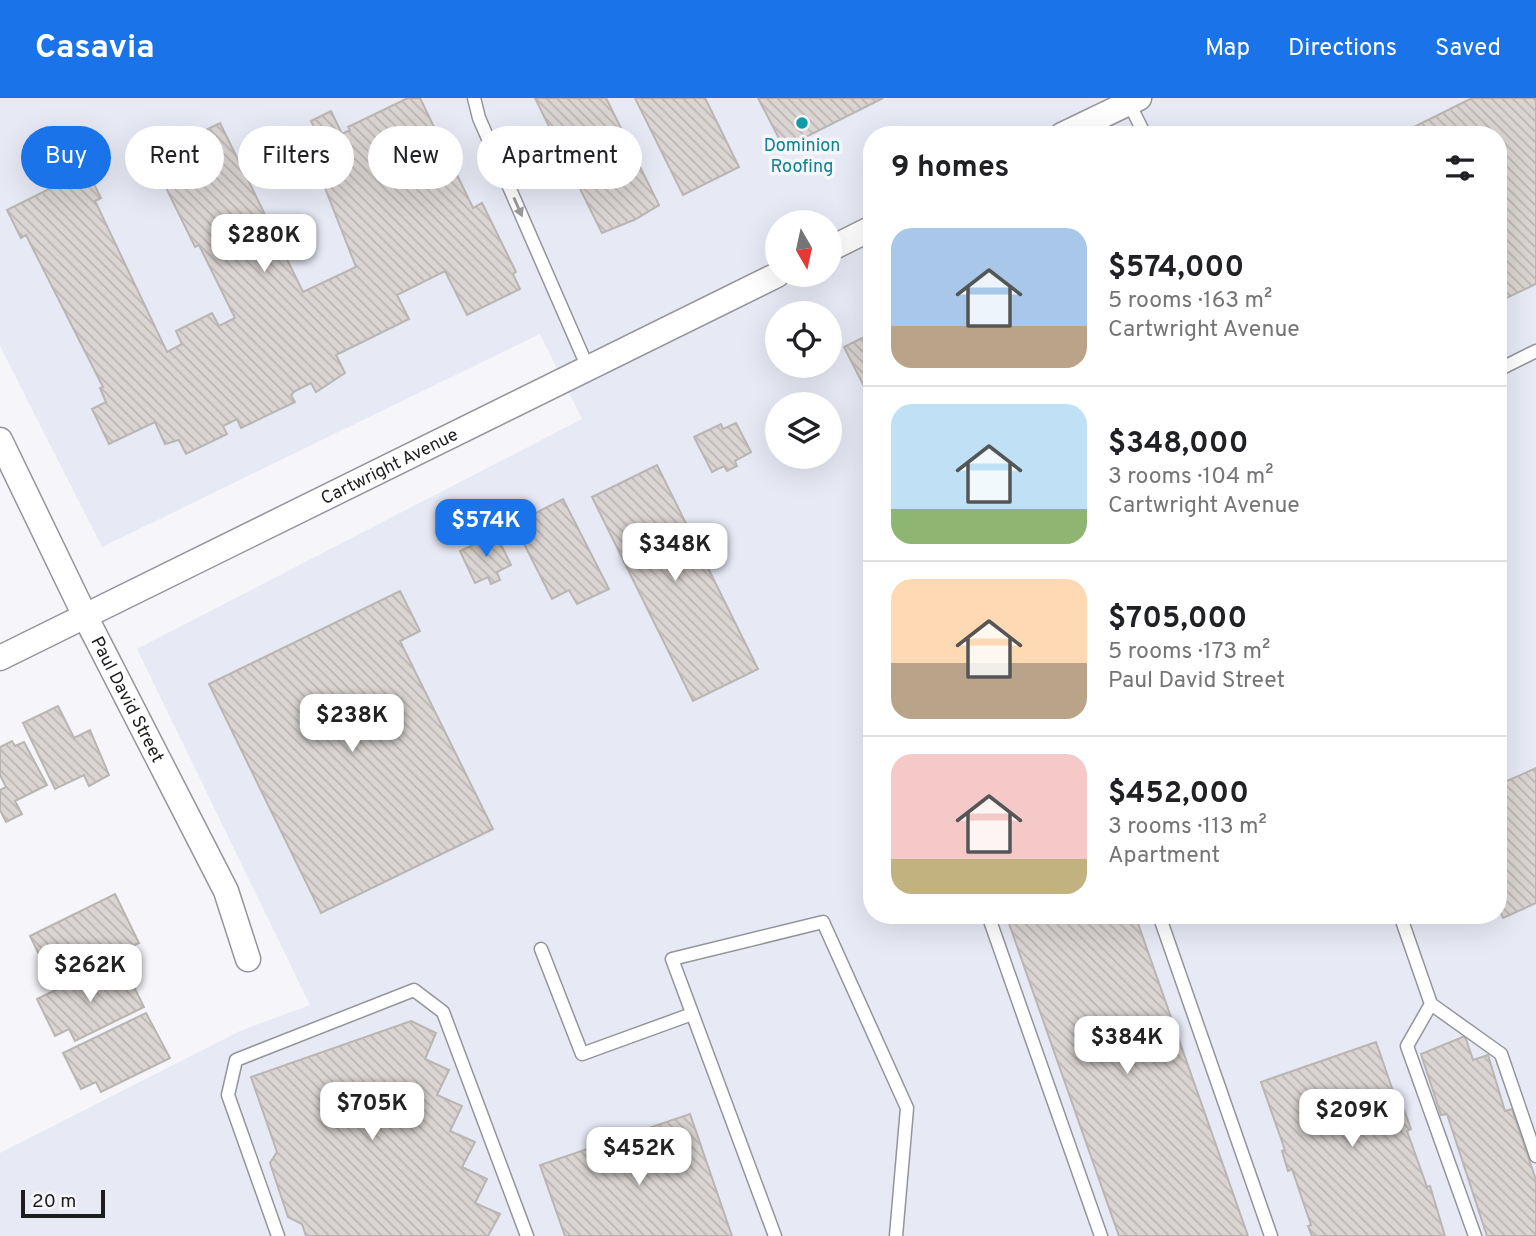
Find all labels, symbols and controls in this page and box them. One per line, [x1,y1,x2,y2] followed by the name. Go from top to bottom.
[35,28,155,70] text: Casavia
[1205,34,1250,64] text: Map
[1288,34,1397,64] text: Directions
[1435,34,1501,64] text: Saved
[794,115,810,131] marker: Dominion Roofing
[21,126,111,189] chip: Buy
[125,126,224,189] chip: Rent
[238,126,354,189] chip: Filters
[368,126,463,189] chip: New
[477,126,642,189] chip: Apartment
[764,135,840,179] place label: Dominion Roofing
[1441,149,1479,187] icon: filters
[891,150,1009,187] text: 9 homes
[513,196,524,217] one-way arrow
[765,210,842,287] north arrow
[765,210,842,469] map controls
[215,214,313,274] pin: $280K
[227,222,301,251] text: $280K
[1108,250,1244,287] text: $574,000
[947,256,1031,340] icon: home
[1108,287,1272,316] text: 5 rooms · 163 m²
[765,301,842,378] button: locate
[1108,316,1300,345] text: Cartwright Avenue
[765,392,842,469] button: layers
[318,424,462,511] street label: Cartwright Avenue
[1108,426,1248,463] text: $348,000
[947,432,1031,516] icon: home
[1108,463,1273,492] text: 3 rooms · 104 m²
[1108,492,1300,521] text: Cartwright Avenue
[437,500,535,559] pin: $574K
[451,507,521,536] text: $574K
[626,524,724,583] pin: $348K
[638,531,712,560] text: $348K
[1108,601,1247,638] text: $705,000
[947,607,1031,691] icon: home
[84,633,168,767] street label: Paul David Street
[1108,638,1270,667] text: 5 rooms · 173 m²
[1108,667,1285,696] text: Paul David Street
[303,694,401,754] pin: $238K
[316,702,388,731] text: $238K
[1108,776,1249,813] text: $452,000
[947,782,1031,866] icon: home
[1108,813,1267,842] text: 3 rooms · 113 m²
[1108,842,1220,871] text: Apartment
[41,944,139,1004] pin: $262K
[54,952,126,981] text: $262K
[1078,1016,1176,1076] pin: $384K
[1090,1024,1164,1053] text: $384K
[323,1082,421,1142] pin: $705K
[336,1090,408,1119] text: $705K
[1303,1090,1401,1149] pin: $209K
[1315,1097,1389,1126] text: $209K
[590,1128,688,1187] pin: $452K
[602,1135,676,1164] text: $452K
[21,1187,105,1219] scale bar
[32,1190,76,1214] text: 20 m

